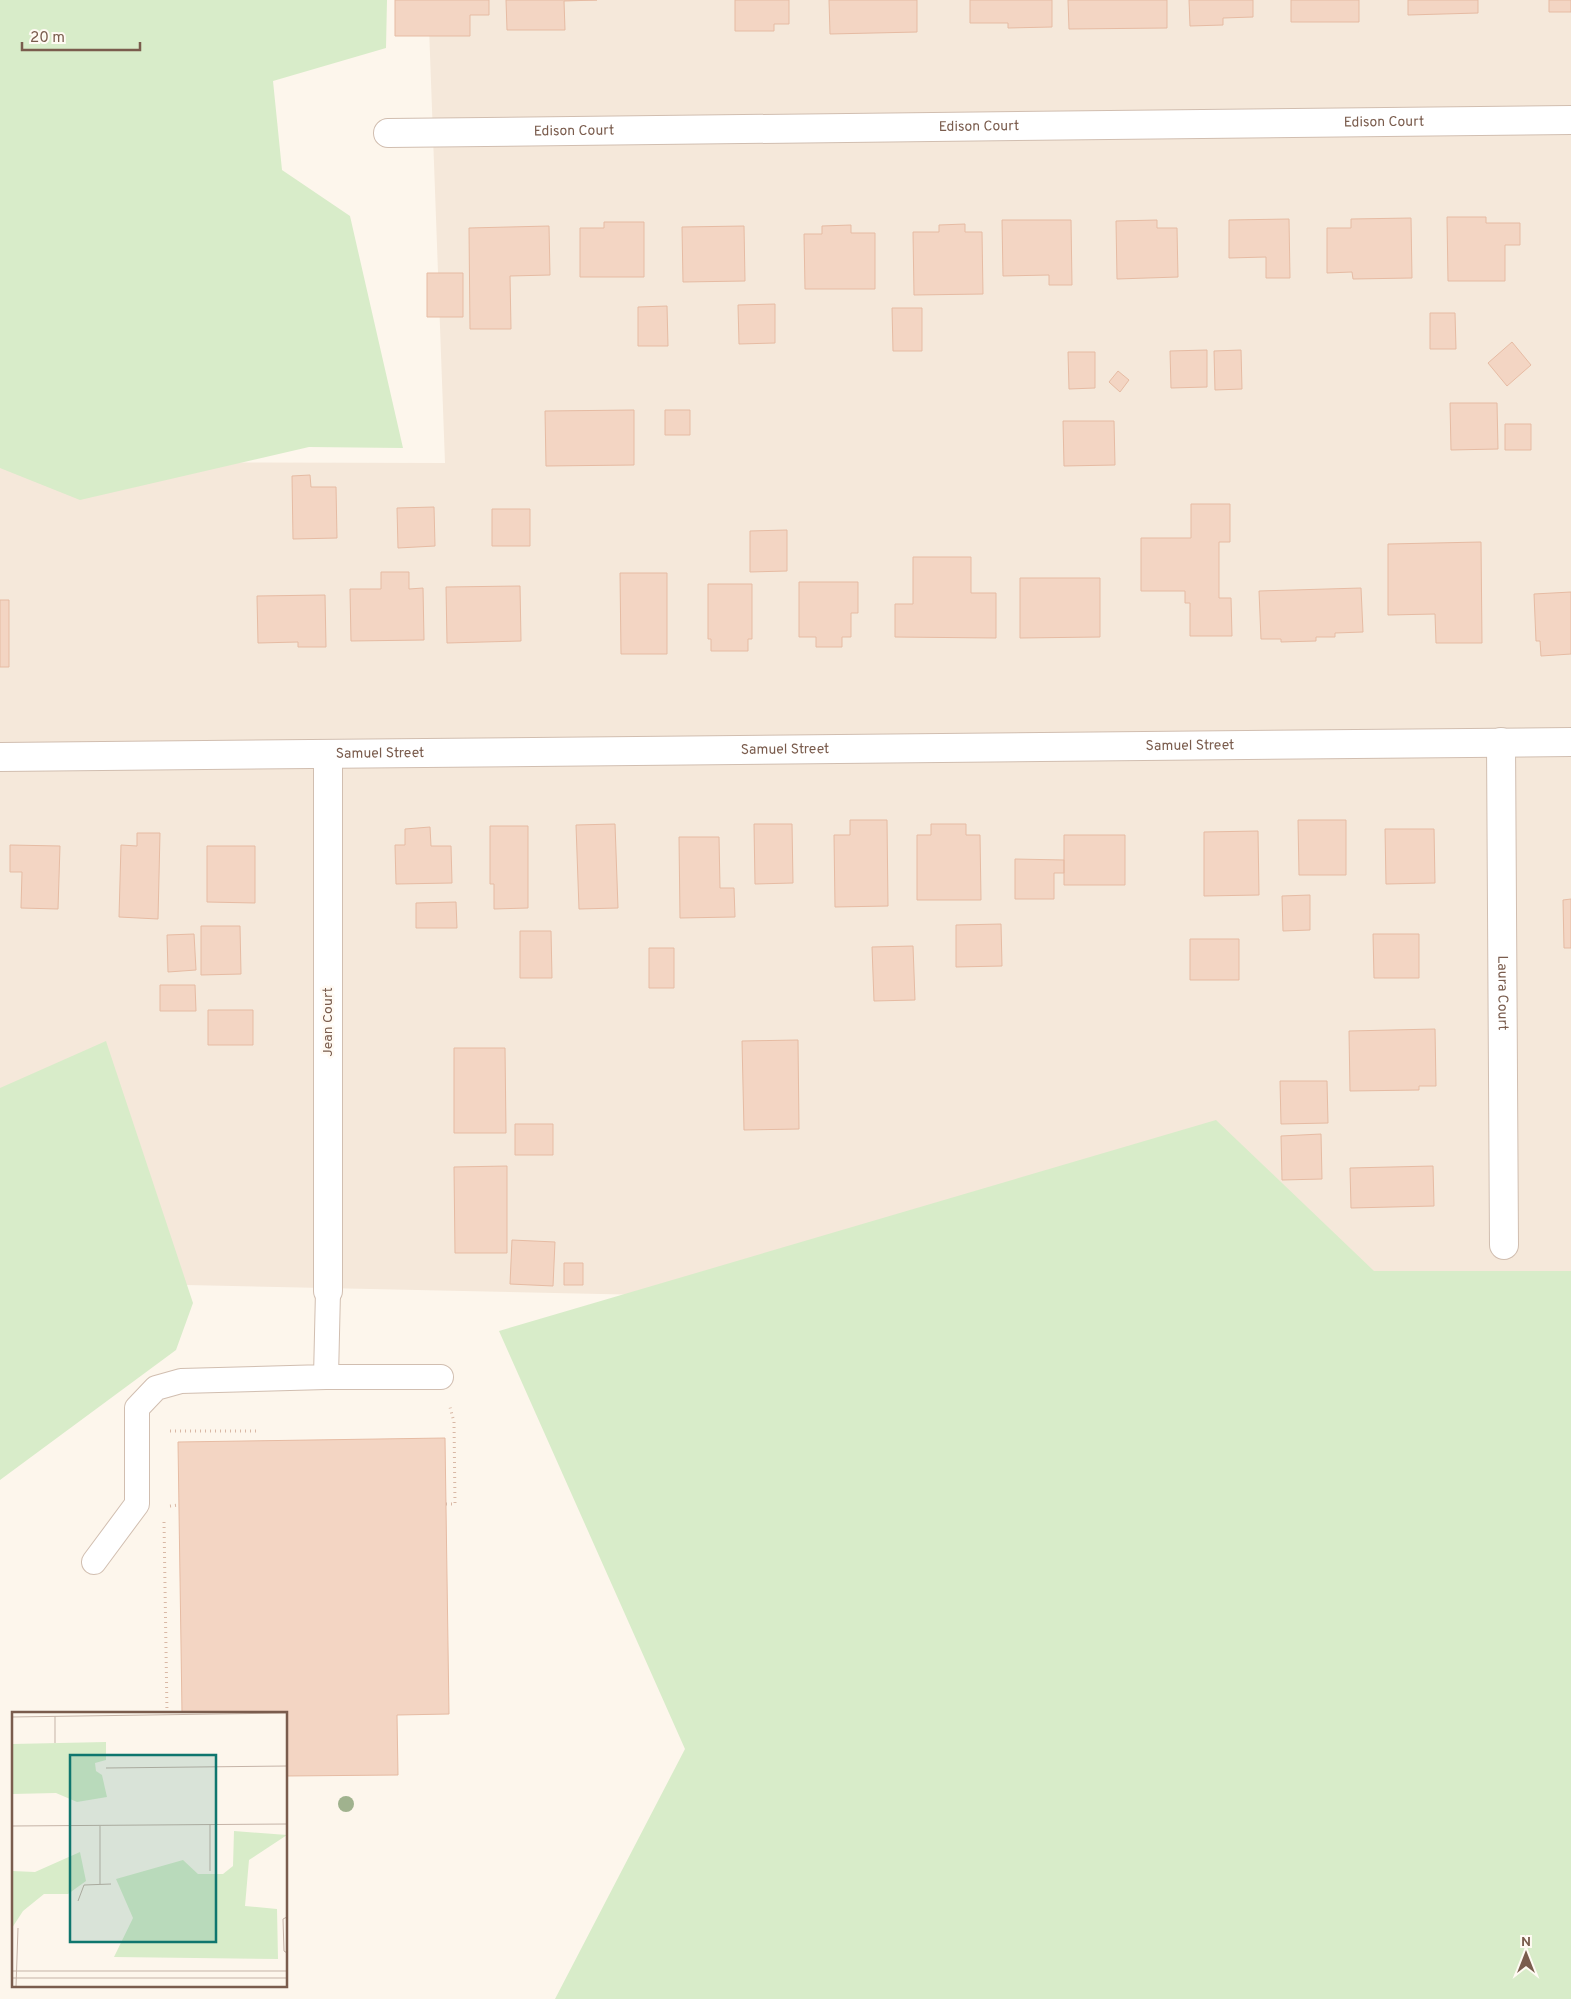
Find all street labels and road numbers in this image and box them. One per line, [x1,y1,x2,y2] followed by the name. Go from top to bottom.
[1344,113,1424,131] street label: Edison Court
[939,118,1019,135] street label: Edison Court
[534,122,614,140] street label: Edison Court
[1146,737,1234,755] street label: Samuel Street
[741,741,829,758] street label: Samuel Street
[336,744,424,762] street label: Samuel Street
[1494,955,1511,1031] street label: Laura Court
[320,987,337,1057] street label: Jean Court

